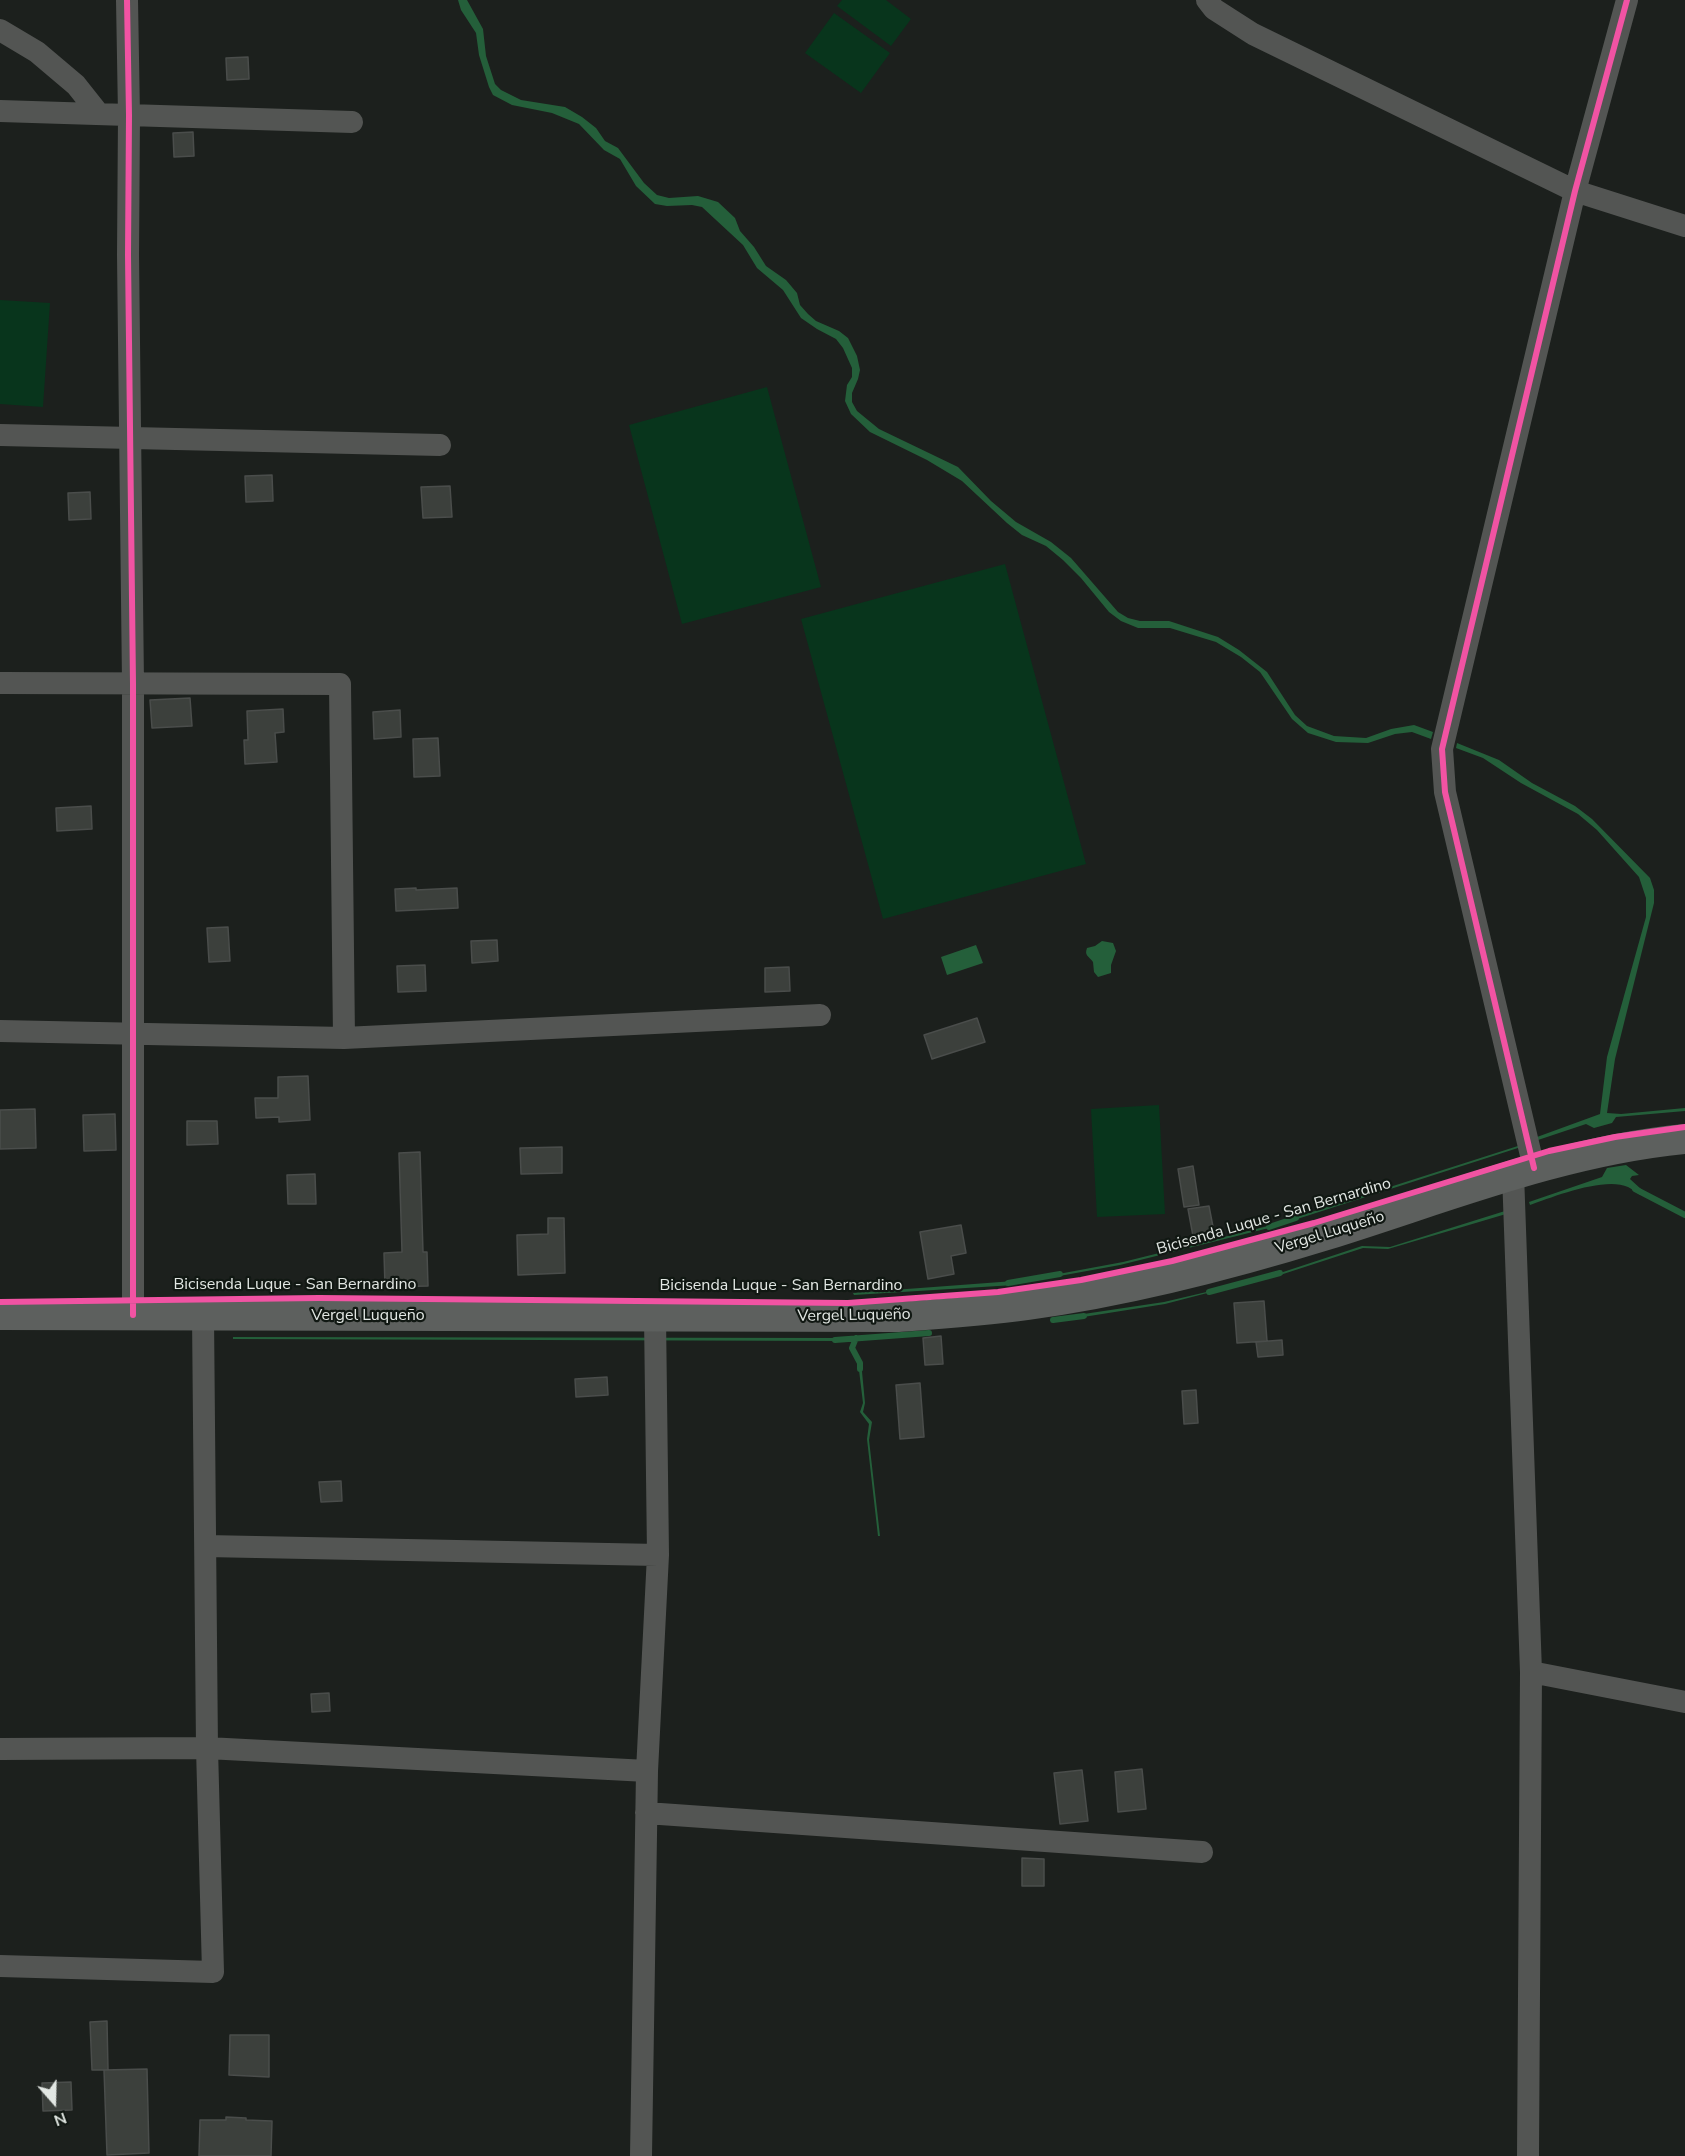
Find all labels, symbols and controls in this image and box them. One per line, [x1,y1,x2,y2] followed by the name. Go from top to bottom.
[1155,1174,1393,1260] street label: Bicisenda Luque - San Bernardino
[1273,1207,1387,1259] street label: Vergel Luqueño
[174,1275,416,1295] street label: Bicisenda Luque - San Bernardino
[660,1276,902,1296] street label: Bicisenda Luque - San Bernardino
[797,1305,911,1327] street label: Vergel Luqueño
[311,1306,425,1326] street label: Vergel Luqueño
[24,2072,84,2132] north arrow
[51,2107,70,2131] text: N

